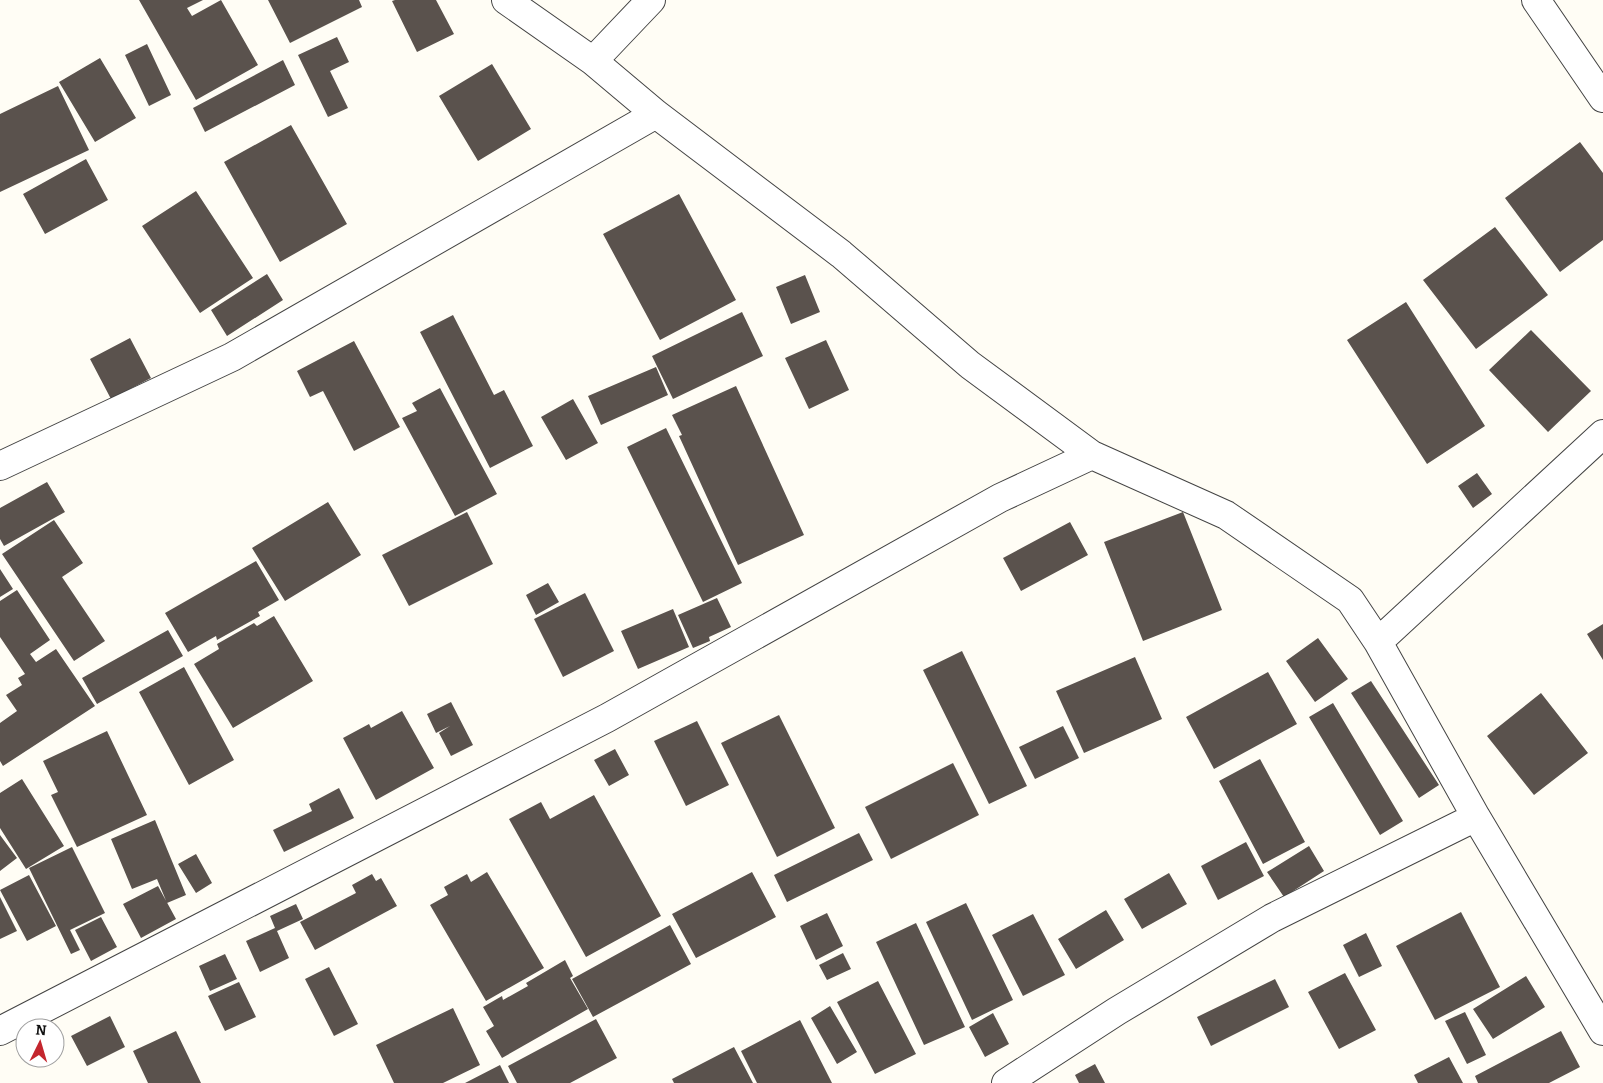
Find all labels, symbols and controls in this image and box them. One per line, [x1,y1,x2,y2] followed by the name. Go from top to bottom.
[15,1018,65,1068] north arrow
[35,1022,47,1040] text: N

